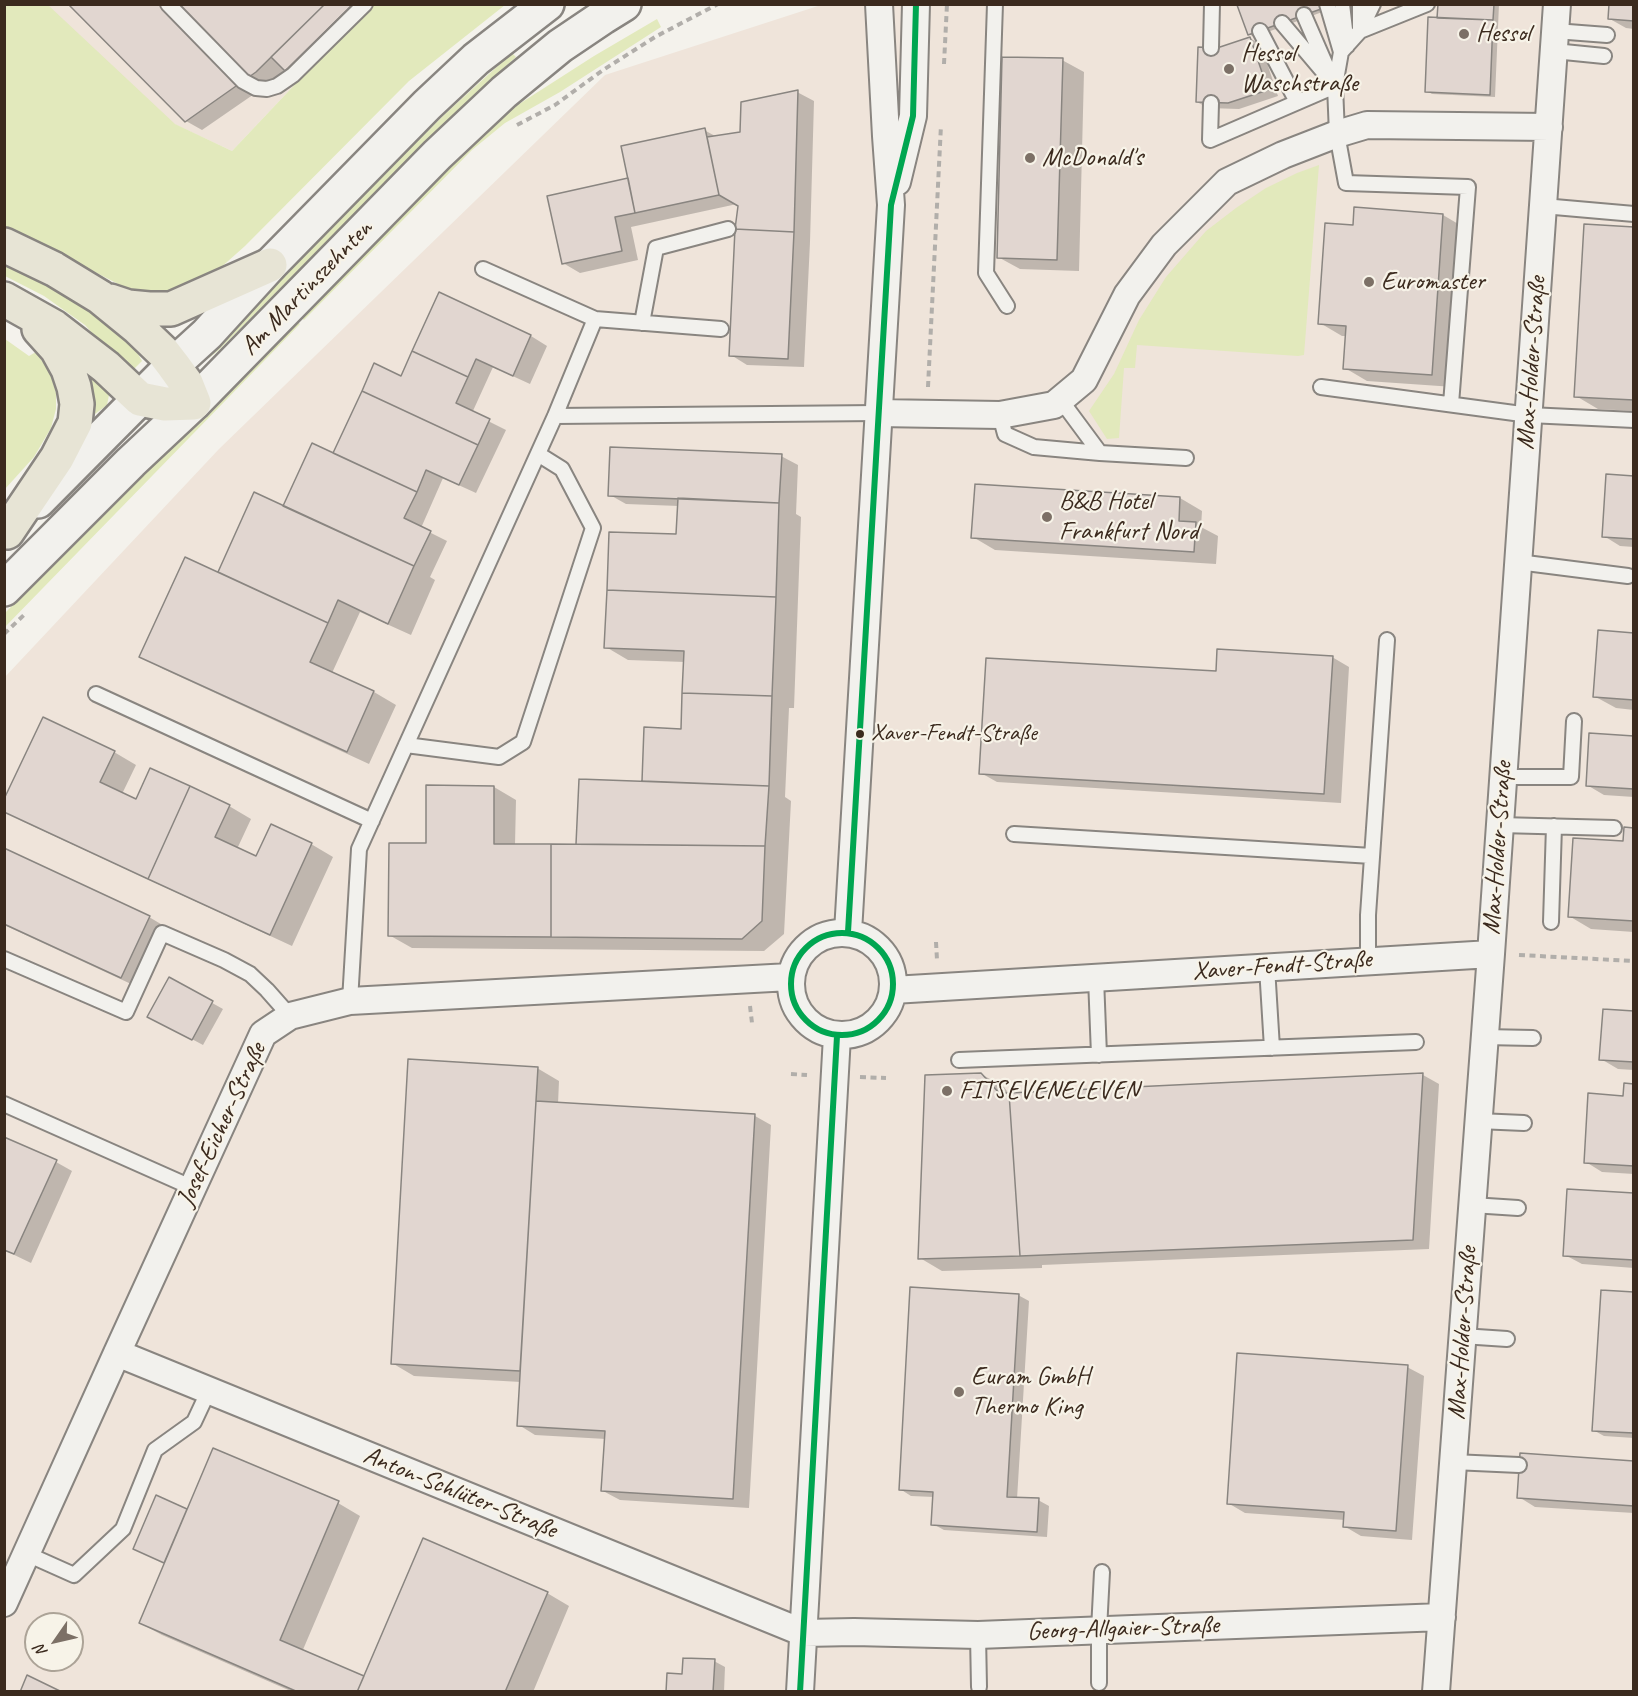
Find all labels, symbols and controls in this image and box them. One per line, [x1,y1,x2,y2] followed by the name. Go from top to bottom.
[1476,18,1530,50] place label: Hessol
[1457,27,1471,41] marker: Hessol
[1241,38,1358,100] place label: Hessol Waschstraße
[1222,62,1236,76] marker: Hessol Waschstraße
[1042,142,1143,174] place label: McDonald's
[1023,151,1037,165] marker: McDonald's
[235,214,379,362] street label: Am Martinszehnten
[1381,266,1485,298] place label: Euromaster
[1362,275,1376,289] marker: Euromaster
[1510,275,1554,451] street label: Max-Holder-Straße
[1059,486,1198,548] place label: B&B Hotel Frankfurt Nord
[1040,510,1054,524] marker: B&B Hotel Frankfurt Nord
[871,720,1037,748] place label: Xaver-Fendt-Straße
[854,728,866,740] marker: Xaver-Fendt-Straße
[1476,760,1520,936] street label: Max-Holder-Straße
[1191,944,1373,988] street label: Xaver-Fendt-Straße
[170,1038,274,1212] street label: Josef-Eicher-Straße
[959,1075,1139,1107] place label: FITSEVENELEVEN
[940,1084,954,1098] marker: FITSEVENELEVEN
[1441,1245,1485,1421] street label: Max-Holder-Straße
[971,1361,1090,1422] place label: Euram GmbH Thermo King
[952,1385,966,1399] marker: Euram GmbH Thermo King
[359,1440,561,1546] street label: Anton-Schlüter-Straße
[1026,1610,1220,1648] street label: Georg-Allgaier-Straße
[24,1612,84,1672] north arrow
[30,1641,52,1661] text: N

